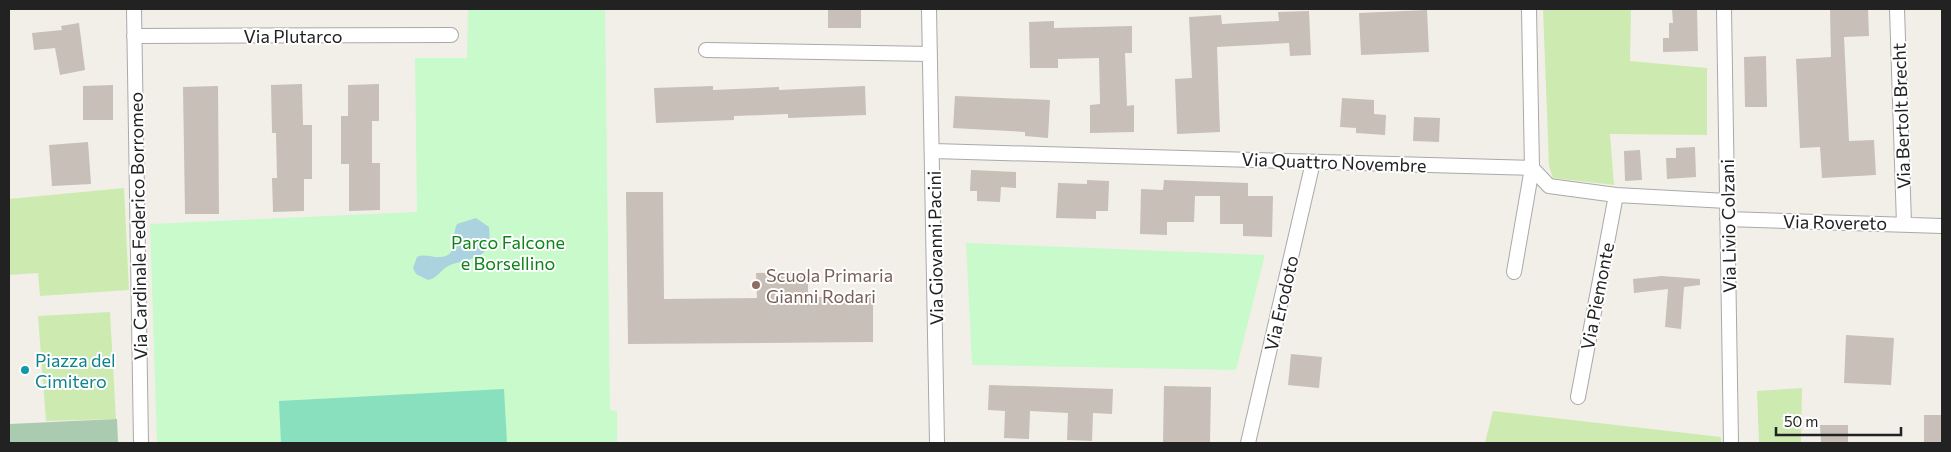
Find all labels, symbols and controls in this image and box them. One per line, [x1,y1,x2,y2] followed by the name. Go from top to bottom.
[243,25,343,47] street label: Via Plutarco
[1887,43,1915,189] street label: Via Bertolt Brecht
[125,92,151,360] street label: Via Cardinale Federico Borromeo
[1241,148,1427,176] street label: Via Quattro Novembre
[1716,159,1740,293] street label: Via Livio Colzani
[923,171,947,325] street label: Via Giovanni Pacini
[1783,210,1887,234] street label: Via Rovereto
[451,231,565,274] park label: Parco Falcone e Borsellino
[1576,241,1618,351] street label: Via Piemonte
[1259,253,1303,353] street label: Via Erodoto
[766,264,893,307] place label: Scuola Primaria Gianni Rodari
[750,279,762,291] marker: Scuola Primaria Gianni Rodari
[35,349,116,392] place label: Piazza del Cimitero
[19,364,31,376] marker: Piazza del Cimitero
[1776,404,1901,436] scale bar
[1784,412,1818,430] text: 50 m

